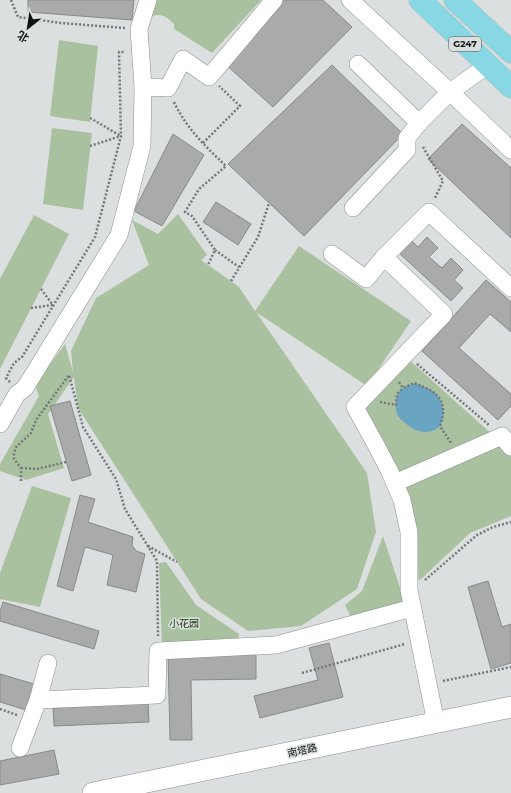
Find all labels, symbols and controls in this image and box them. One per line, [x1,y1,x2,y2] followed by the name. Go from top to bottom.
[8,8,48,48] north arrow
[15,28,31,45] text: 北
[449,37,481,51] road number: G247
[169,617,199,630] park label: 小花园
[286,741,318,760] street label: 南塔路

